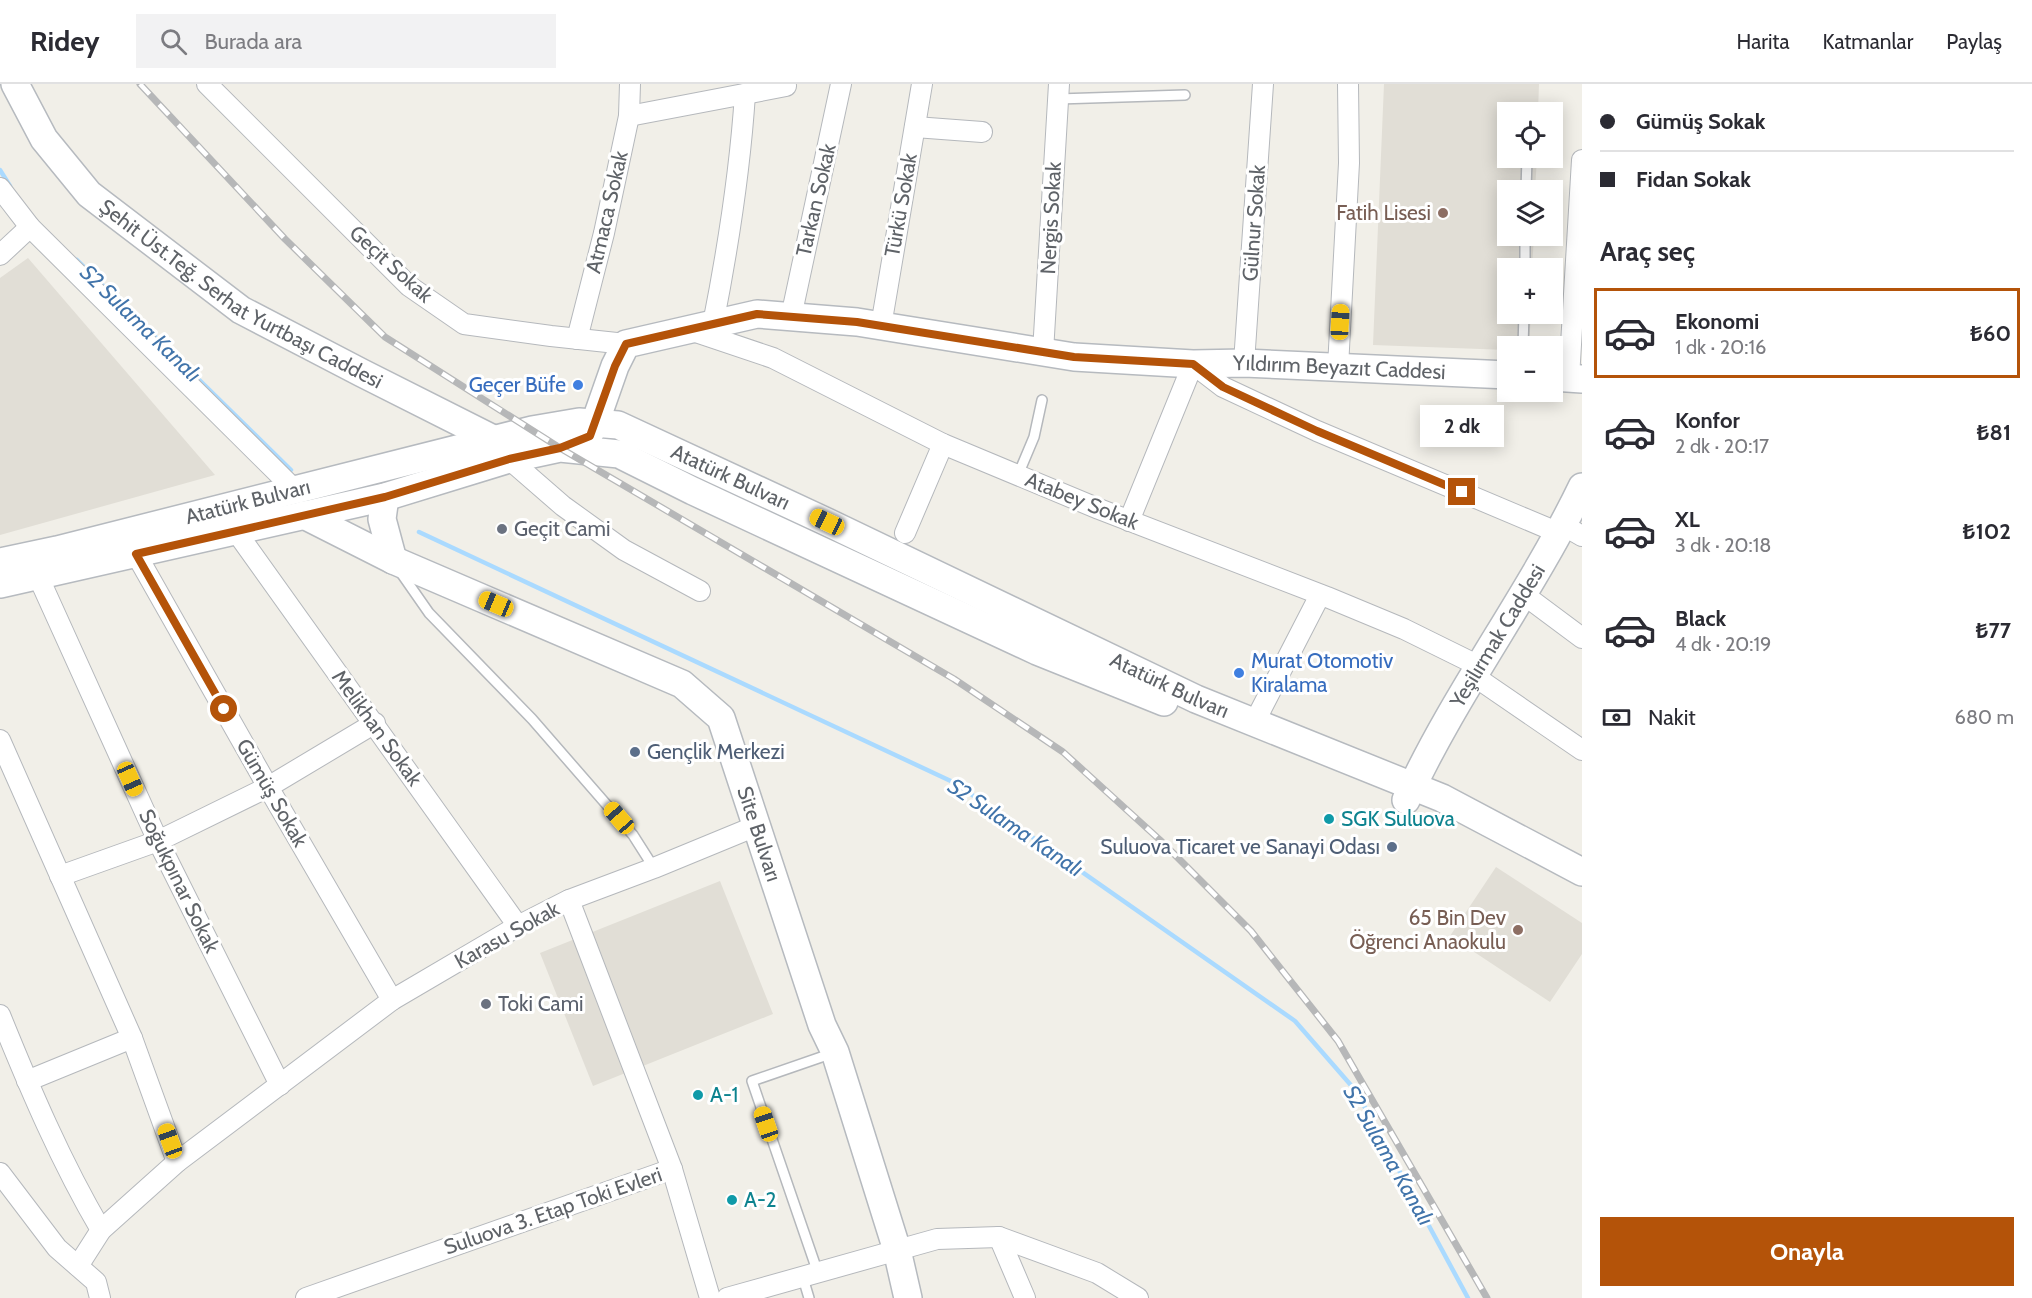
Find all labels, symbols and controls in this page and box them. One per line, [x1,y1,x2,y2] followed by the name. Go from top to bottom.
[136,14,556,68] search box
[30,24,100,58] text: Ridey
[157,25,190,58] icon: search
[205,28,302,55] text: Burada ara
[1737,29,1790,54] text: Harita
[1823,29,1913,54] text: Katmanlar
[1946,29,2002,54] text: Paylaş
[1497,102,1563,402] map controls
[1497,102,1563,168] button: locate
[1636,108,1766,135] text: Gümüş Sokak
[790,140,841,259] street label: Tarkan Sokak
[580,148,633,276] street label: Atmaca Sokak
[879,151,922,259] street label: Türkü Sokak
[1035,160,1066,275] street label: Nergis Sokak
[1237,163,1270,282] street label: Gülnur Sokak
[1636,166,1751,193] text: Fidan Sokak
[1497,180,1563,246] button: layers
[95,194,387,393] street label: Şehit Üst.Teğ. Serhat Yurtbaşı Caddesi
[1336,200,1431,225] place label: Fatih Lisesi
[1436,206,1450,220] marker: Fatih Lisesi
[345,220,438,308] street label: Geçit Sokak
[1600,235,1695,268] text: Araç seç
[1497,258,1563,324] button: +
[75,259,207,388] water label: S2 Sulama Kanalı
[1330,304,1350,340] car
[1603,306,1657,360] icon: car
[1675,308,1759,335] text: Ekonomi
[1970,320,2011,347] text: ₺60
[1675,335,1766,359] text: 1 dk · 20:16
[1497,336,1563,402] button: −
[1232,350,1446,384] street label: Yıldırım Beyazıt Caddesi
[469,372,566,397] place label: Geçer Büfe
[571,378,585,392] marker: Geçer Büfe
[1420,405,1504,447] callout: 2 dk
[1603,405,1657,459] icon: car
[1675,407,1740,434] text: Konfor
[1444,414,1480,438] text: 2 dk
[1977,419,2011,446] text: ₺81
[1675,434,1769,458] text: 2 dk · 20:17
[667,439,794,515] street label: Atatürk Bulvarı
[1022,467,1143,535] street label: Atabey Sokak
[183,474,313,529] street label: Atatürk Bulvarı
[1448,478,1475,505] route end
[1603,504,1657,558] icon: car
[807,506,847,538] car
[1675,506,1700,533] text: XL
[514,516,610,541] place label: Geçit Cami
[1963,518,2011,545] text: ₺102
[495,522,509,536] marker: Geçit Cami
[1675,533,1771,557] text: 3 dk · 20:18
[1444,560,1550,713] street label: Yeşilırmak Caddesi
[476,589,516,619] car
[1603,603,1657,657] icon: car
[1675,605,1726,632] text: Black
[1975,617,2011,644] text: ₺77
[1675,632,1771,656] text: 4 dk · 20:19
[1106,647,1233,723] street label: Atatürk Bulvarı
[1251,648,1394,697] place label: Murat Otomotiv Kiralama
[327,665,428,791] street label: Melikhan Sokak
[1232,666,1246,680] marker: Murat Otomotiv Kiralama
[210,695,237,722] route start
[1600,701,1633,734] icon: cash
[1648,704,1696,731] text: Nakit
[1955,705,2014,729] text: 680 m
[232,734,314,852] street label: Gümüş Sokak
[647,739,785,764] place label: Gençlik Merkezi
[628,745,642,759] marker: Gençlik Merkezi
[114,759,146,799] car
[943,772,1089,883] water label: S2 Sulama Kanalı
[732,783,787,885] street label: Site Bulvarı
[600,799,638,837] car
[134,805,225,957] street label: Soğukpınar Sokak
[1341,806,1455,831] place label: SGK Suluova
[1322,812,1336,826] marker: SGK Suluova
[1100,834,1380,859] place label: Suluova Ticaret ve Sanayi Odası
[1385,840,1399,854] marker: Suluova Ticaret ve Sanayi Odası
[450,895,564,974] street label: Karasu Sokak
[1349,905,1507,954] place label: 65 Bin Dev Öğrenci Anaokulu
[1511,923,1525,937] marker: 65 Bin Dev Öğrenci Anaokulu
[498,991,584,1016] place label: Toki Cami
[479,997,493,1011] marker: Toki Cami
[1338,1080,1440,1230] water label: S2 Sulama Kanalı
[710,1082,738,1107] place label: A-1
[691,1088,705,1102] marker: A-1
[752,1104,780,1144] car
[155,1121,185,1161] car
[441,1161,665,1260] street label: Suluova 3. Etap Toki Evleri
[744,1187,777,1212] place label: A-2
[725,1193,739,1207] marker: A-2
[1600,1217,2014,1286] button: Onayla

